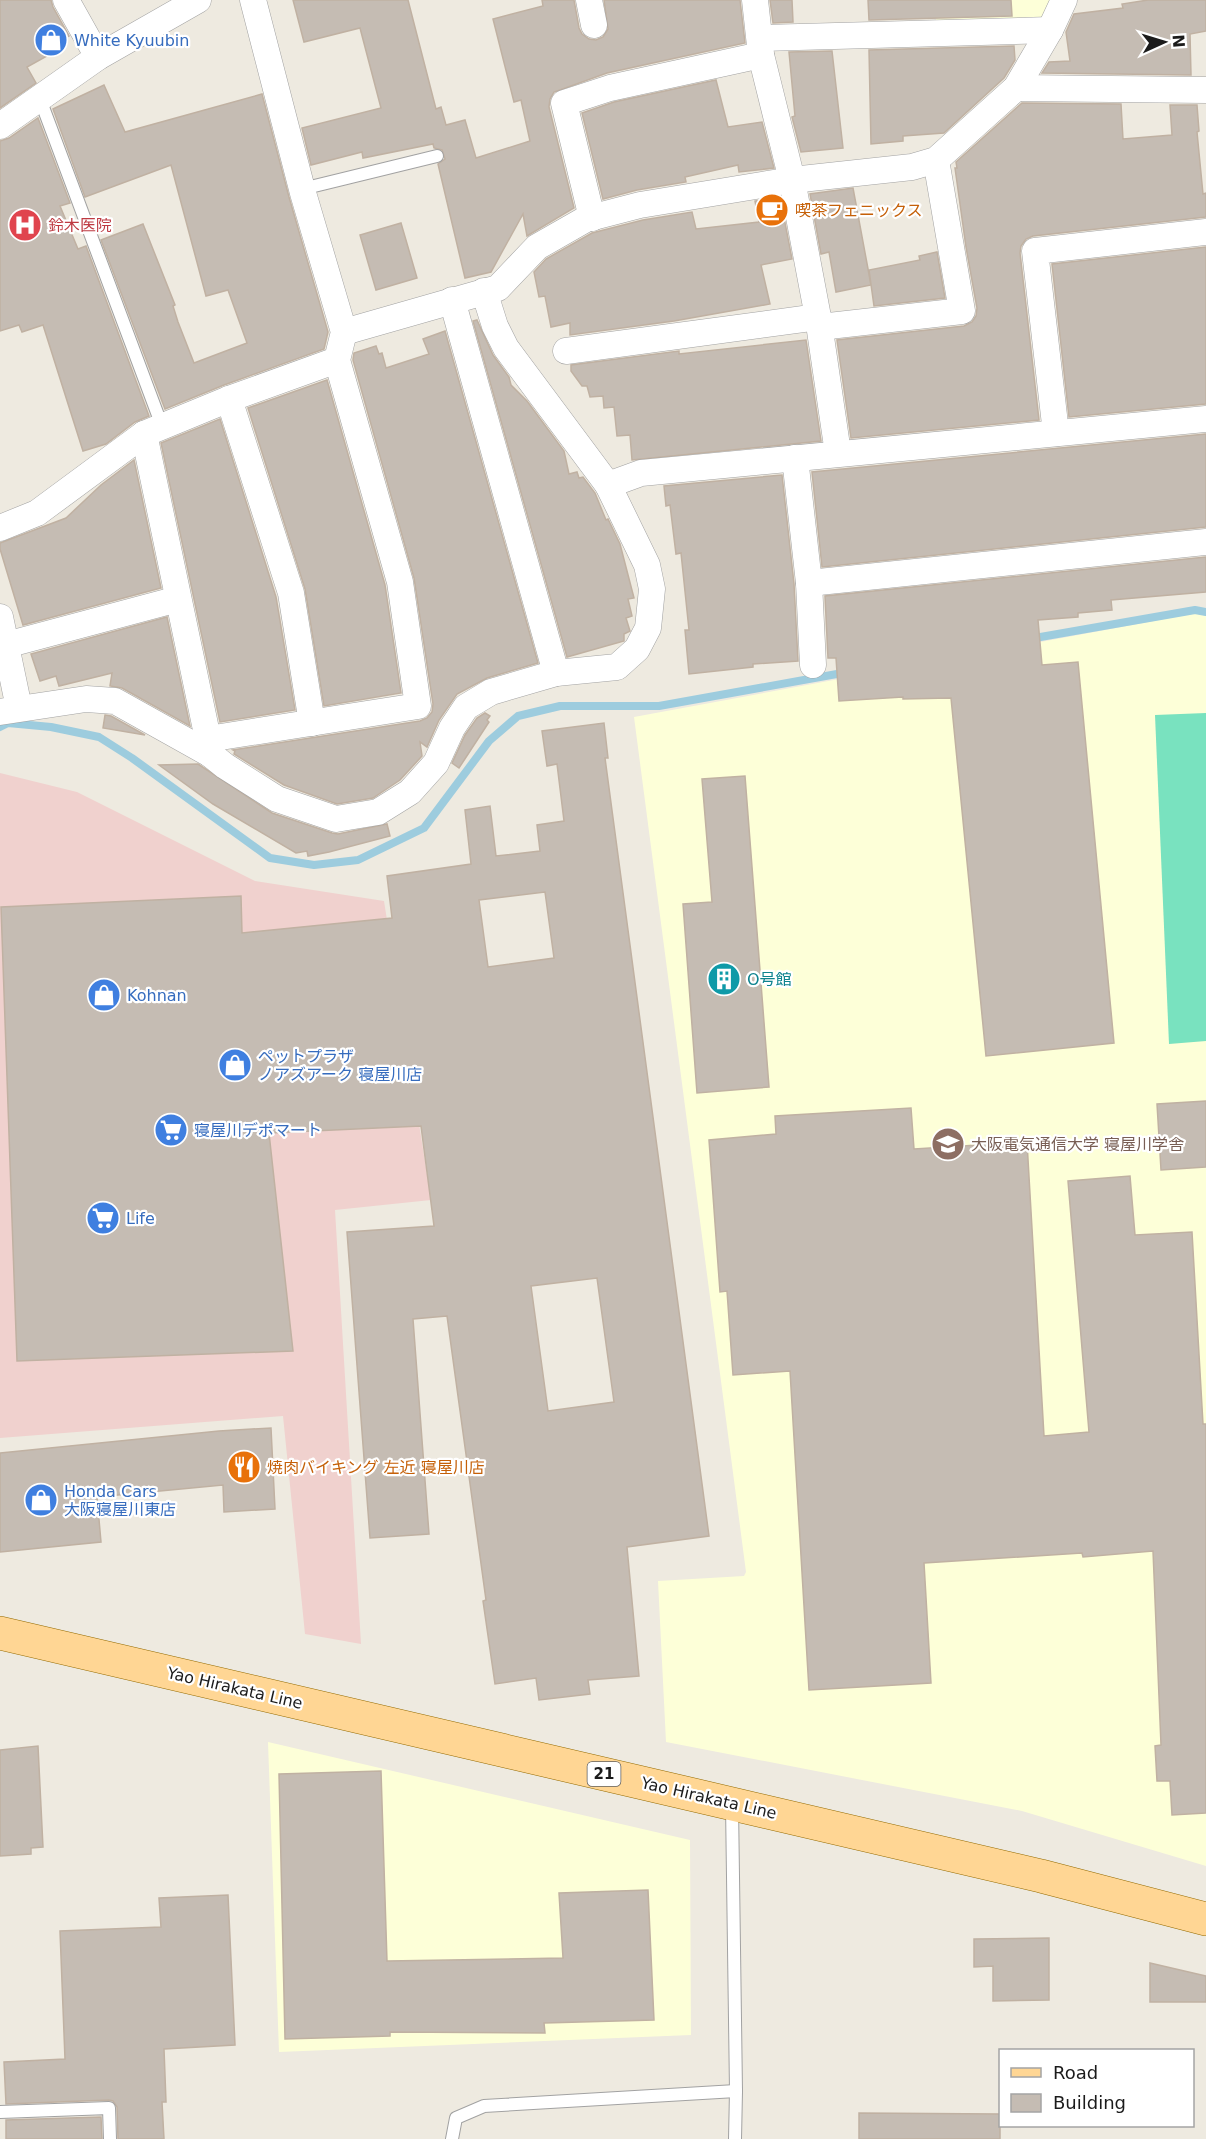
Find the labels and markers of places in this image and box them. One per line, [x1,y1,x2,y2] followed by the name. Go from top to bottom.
[33,22,69,58] shop icon: White Kyuubin
[74,31,189,50] place label: White Kyuubin
[754,192,790,228] cafe icon: 喫茶フェニックス
[795,201,923,220] place label: 喫茶フェニックス
[7,207,43,243] hospital icon: 鈴木医院
[48,216,112,235] place label: 鈴木医院
[706,961,742,997] building icon: O号館
[747,970,792,989] place label: O号館
[86,977,122,1013] shop icon: Kohnan
[127,986,187,1005] place label: Kohnan
[217,1047,253,1083] shop icon: ペットプラザ ノアズアーク 寝屋川店
[258,1047,422,1084] place label: ペットプラザ ノアズアーク 寝屋川店
[153,1112,189,1148] supermarket icon: 寝屋川デポマート
[194,1121,322,1140] place label: 寝屋川デポマート
[930,1126,966,1162] school or university icon: 大阪電気通信大学 寝屋川学舎
[971,1135,1184,1154] place label: 大阪電気通信大学 寝屋川学舎
[85,1200,121,1236] supermarket icon: Life
[126,1209,155,1228] place label: Life
[226,1449,262,1485] restaurant icon: 焼肉バイキング 左近 寝屋川店
[267,1458,485,1477] place label: 焼肉バイキング 左近 寝屋川店
[23,1482,59,1518] shop icon: Honda Cars 大阪寝屋川東店
[64,1482,176,1519] place label: Honda Cars 大阪寝屋川東店

